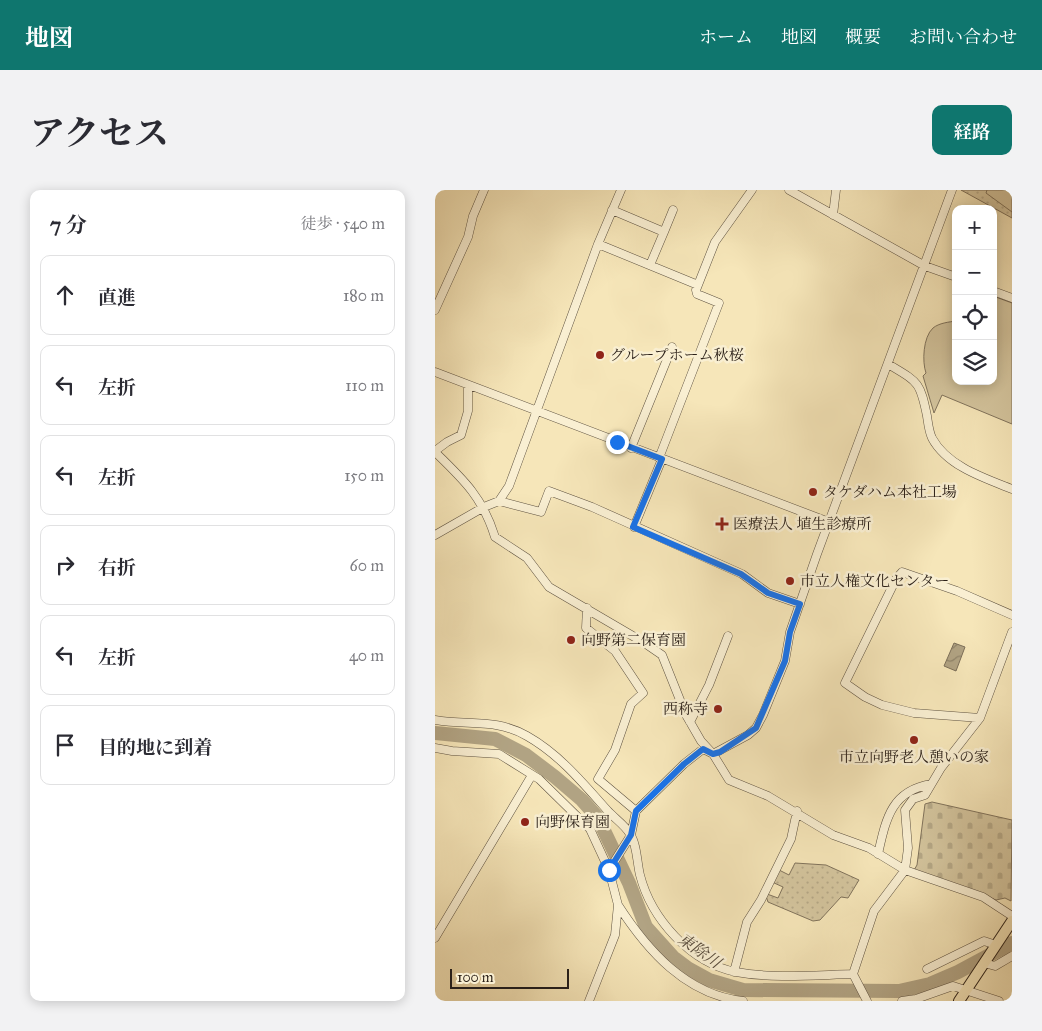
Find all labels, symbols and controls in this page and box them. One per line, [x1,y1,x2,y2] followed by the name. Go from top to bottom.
[25,23,73,53] text: 地図
[699,26,753,48] text: ホーム
[781,26,817,48] text: 地図
[845,26,881,48] text: 概要
[909,26,1017,48] text: お問い合わせ
[932,105,1012,155] button: 経路
[30,112,169,155] text: アクセス
[952,205,997,385] map controls
[952,205,997,250] button: +
[50,212,87,238] text: 7 分
[300,214,385,233] text: 徒歩 · 540 m
[952,250,997,295] button: −
[51,281,79,309] icon: ahead
[98,286,136,309] text: 直進
[343,286,384,305] text: 180 m
[952,295,997,340] button: locate
[952,340,997,385] button: layers
[610,346,744,364] place label: グループホーム秋桜
[594,349,606,361] marker: グループホーム秋桜
[51,371,79,399] icon: left
[98,376,136,399] text: 左折
[345,376,384,395] text: 110 m
[606,431,629,454] route end
[51,461,79,489] icon: left
[98,466,136,489] text: 左折
[344,466,384,485] text: 150 m
[823,483,957,501] place label: タケダハム本社工場
[807,486,819,498] marker: タケダハム本社工場
[733,515,871,533] place label: 医療法人 埴生診療所
[715,517,729,531] marker: 医療法人 埴生診療所
[51,551,79,579] icon: right
[98,556,136,579] text: 右折
[350,556,384,575] text: 60 m
[800,572,949,590] place label: 市立人権文化センター
[784,575,796,587] marker: 市立人権文化センター
[581,631,686,649] place label: 向野第二保育園
[565,634,577,646] marker: 向野第二保育園
[51,641,79,669] icon: left
[98,646,136,669] text: 左折
[349,646,384,665] text: 40 m
[663,700,708,718] place label: 西称寺
[712,703,724,715] marker: 西称寺
[51,731,79,759] icon: arrive
[908,734,920,746] marker: 市立向野老人憩いの家
[98,736,212,759] text: 目的地に到着
[839,748,989,766] place label: 市立向野老人憩いの家
[535,813,610,831] place label: 向野保育園
[519,816,531,828] marker: 向野保育園
[598,859,621,882] route start
[675,929,726,973] water label: 東除川
[450,966,569,989] scale bar
[457,969,494,986] text: 100 m

